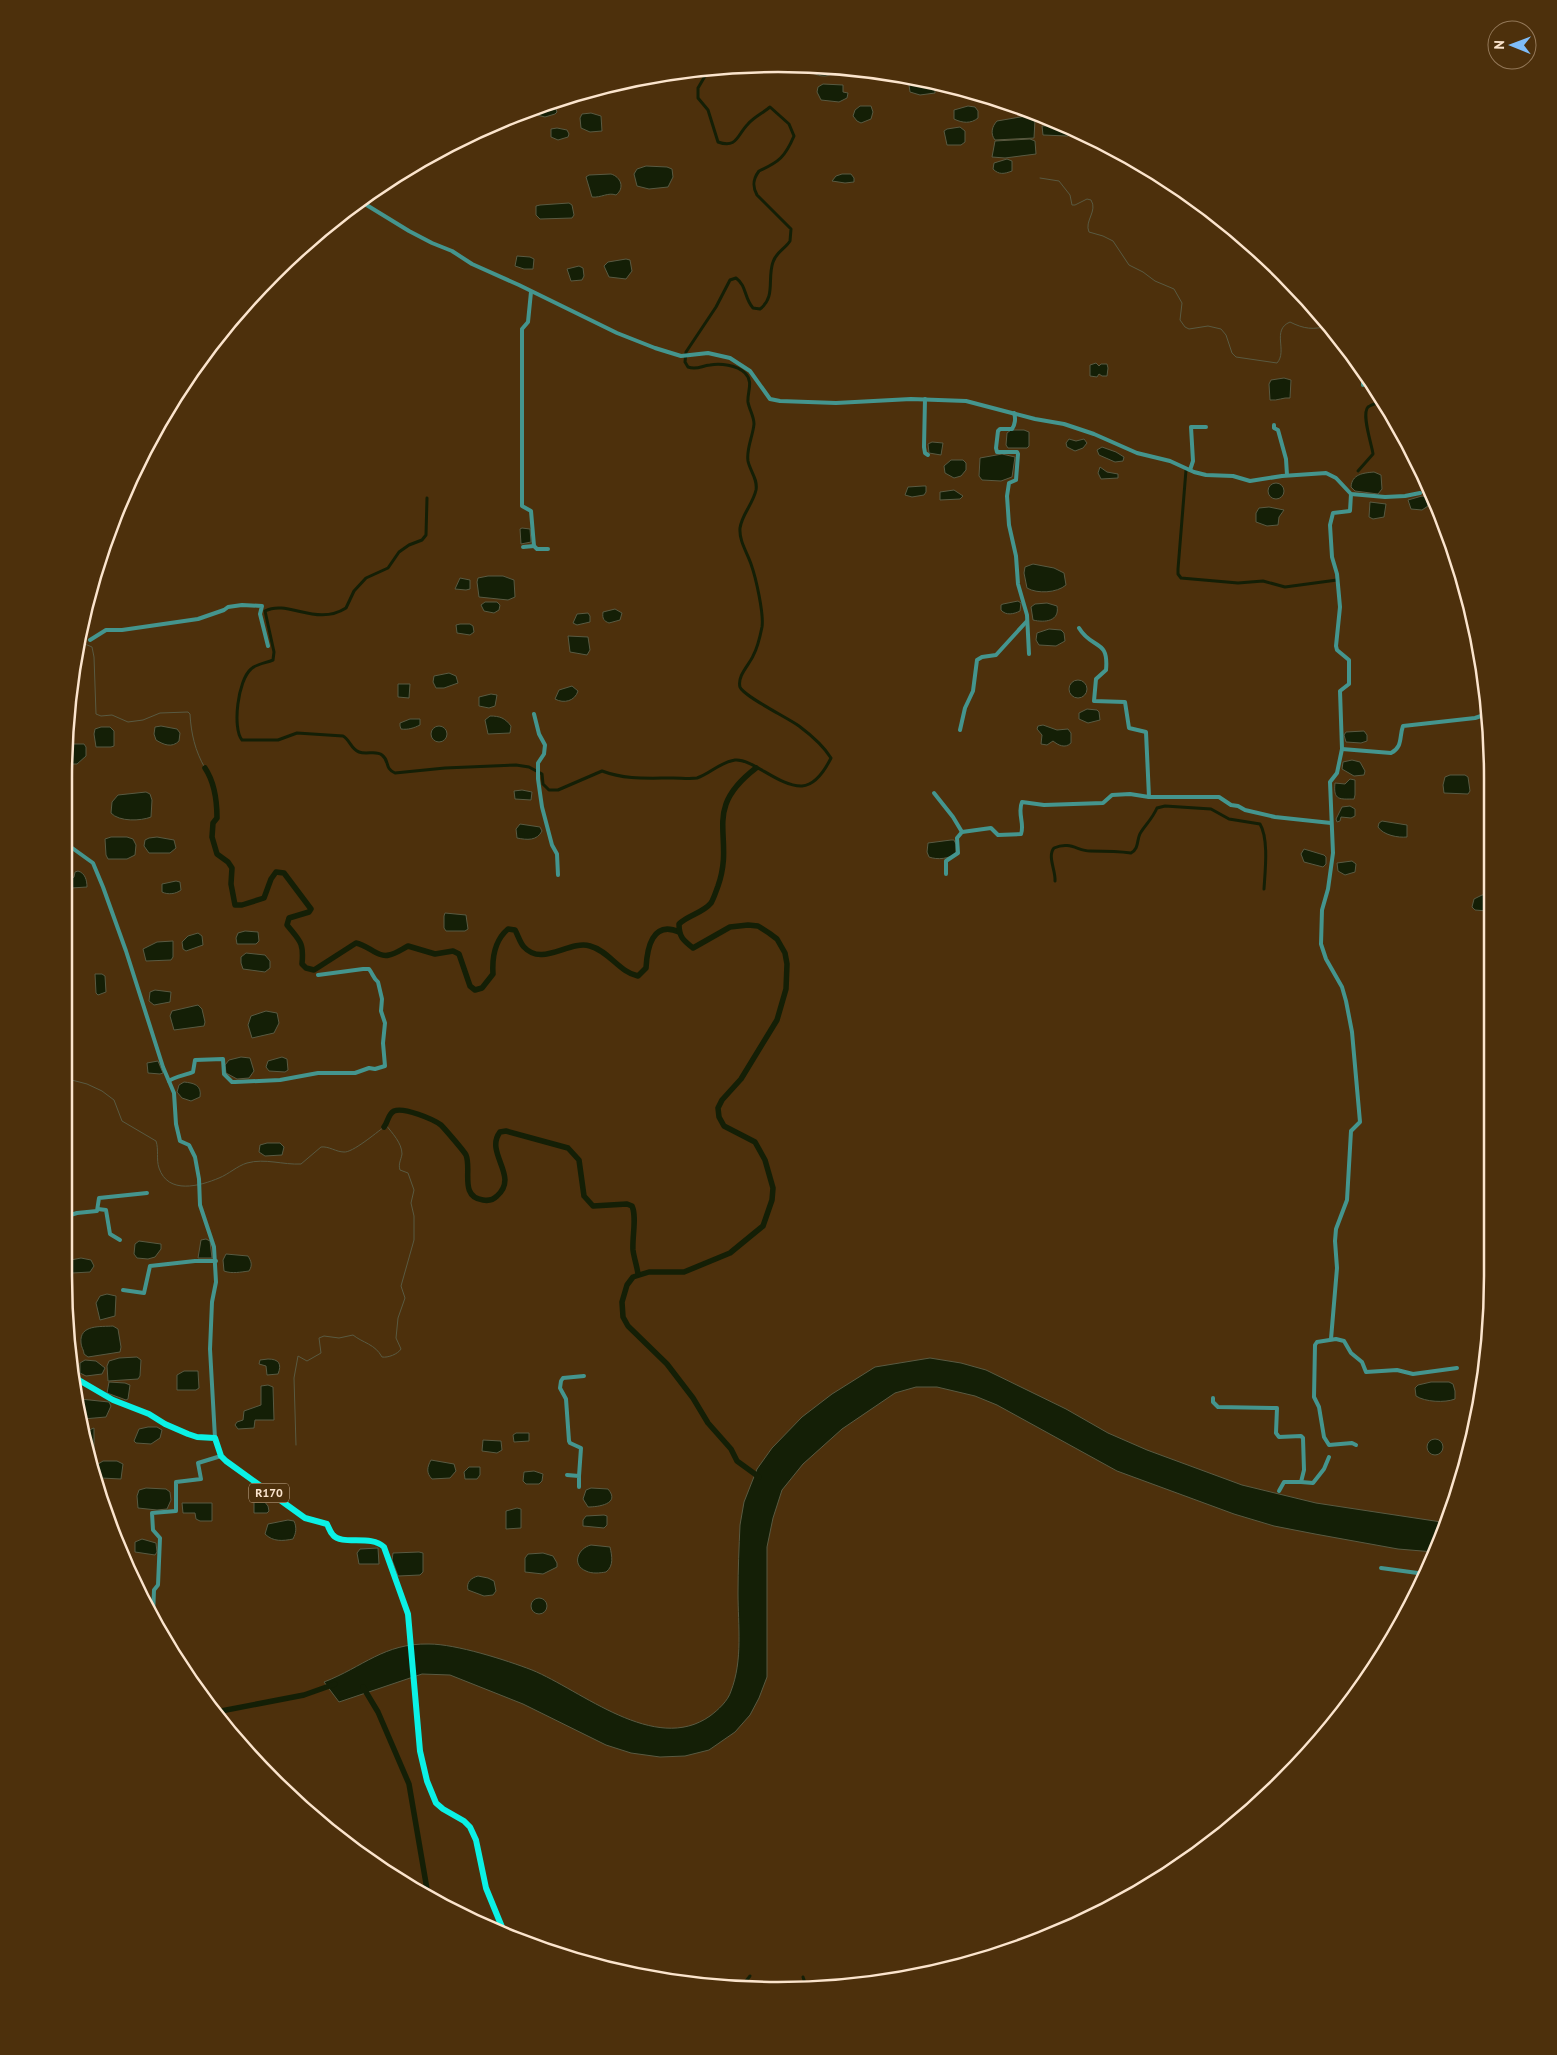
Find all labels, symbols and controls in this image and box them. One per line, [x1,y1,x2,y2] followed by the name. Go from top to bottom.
[1487,20,1537,70] north arrow
[1490,40,1508,50] text: N
[249,1484,289,1502] road number: R170

